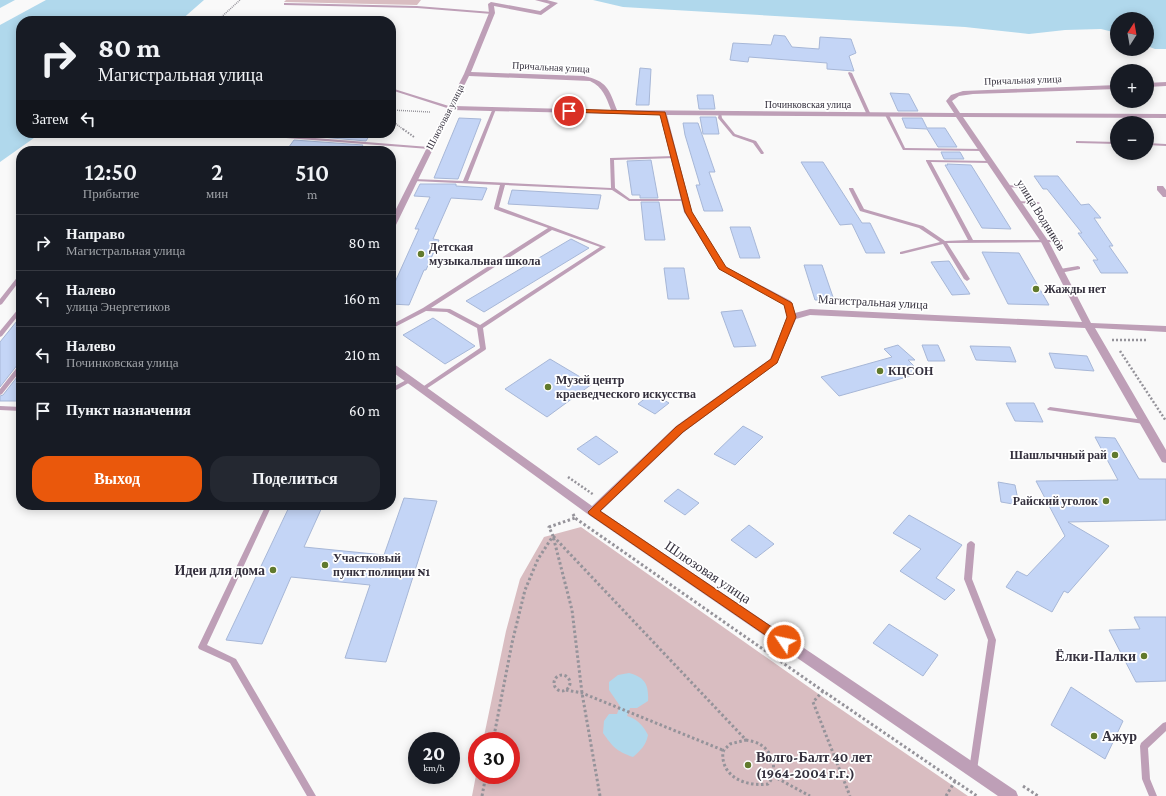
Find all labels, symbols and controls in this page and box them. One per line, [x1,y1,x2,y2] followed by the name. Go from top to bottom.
[1110,12,1154,56] north arrow
[1110,12,1154,160] map controls
[32,32,84,84] icon: right
[98,32,160,63] text: 80 m
[512,59,591,75] street label: Причальная улица
[1110,64,1154,108] button: +
[98,65,263,85] text: Магистральная улица
[984,73,1063,87] street label: Причальная улица
[424,82,466,151] street label: Шлюзовая улица
[552,94,586,128] pin
[765,99,852,110] street label: Починковская улица
[558,100,580,122] icon: arrive
[77,108,99,130] icon: left
[32,111,69,127] text: Затем
[1110,116,1154,160] button: −
[85,158,137,185] text: 12:50
[211,158,223,185] text: 2
[295,159,329,186] text: 510
[1014,177,1069,253] street label: улица Водников
[83,186,139,201] text: Прибытие
[206,186,228,201] text: мин
[307,187,317,202] text: m
[66,226,125,242] text: Направо
[32,232,54,254] icon: right
[349,235,380,251] text: 80 m
[429,240,540,268] place label: Детская музыкальная школа
[66,243,185,258] text: Магистральная улица
[416,249,426,259] marker: Детская музыкальная школа
[66,282,116,298] text: Налево
[1044,282,1106,296] place label: Жажды нет
[1031,284,1041,294] marker: Жажды нет
[32,288,54,310] icon: left
[344,291,380,307] text: 160 m
[818,292,929,312] street label: Магистральная улица
[66,299,170,314] text: улица Энергетиков
[66,338,116,354] text: Налево
[32,344,54,366] icon: left
[345,347,380,363] text: 210 m
[66,355,178,370] text: Починковская улица
[888,364,934,378] place label: КЦСОН
[875,366,885,376] marker: КЦСОН
[556,373,696,401] place label: Музей центр краеведческого искусства
[543,382,553,392] marker: Музей центр краеведческого искусства
[32,400,54,422] icon: arrive
[66,402,191,418] text: Пункт назначения
[349,403,380,419] text: 60 m
[1010,448,1107,462] place label: Шашлычный рай
[1110,450,1120,460] marker: Шашлычный рай
[32,456,202,502] button: Выход
[210,456,380,502] button: Поделиться
[1013,494,1098,508] place label: Райский уголок
[1101,496,1111,506] marker: Райский уголок
[662,537,755,607] street label: Шлюзовая улица
[333,551,431,579] place label: Участковый пункт полиции N1
[320,560,330,570] marker: Участковый пункт полиции N1
[175,562,265,578] place label: Идеи для дома
[268,565,278,575] marker: Идеи для дома
[763,621,805,663] position arrow
[1055,648,1136,664] place label: Ёлки-Палки
[1139,651,1149,661] marker: Ёлки-Палки
[1102,728,1137,744] place label: Ажур
[1089,731,1099,741] marker: Ажур
[468,732,520,784] speed limit sign: 30
[423,742,445,764] text: 20
[756,749,872,782] place label: Волго-Балт 40 лет (1964-2004 г.г.)
[743,760,753,770] marker: Волго-Балт 40 лет (1964-2004 г.г.)
[423,762,445,773] text: km/h

